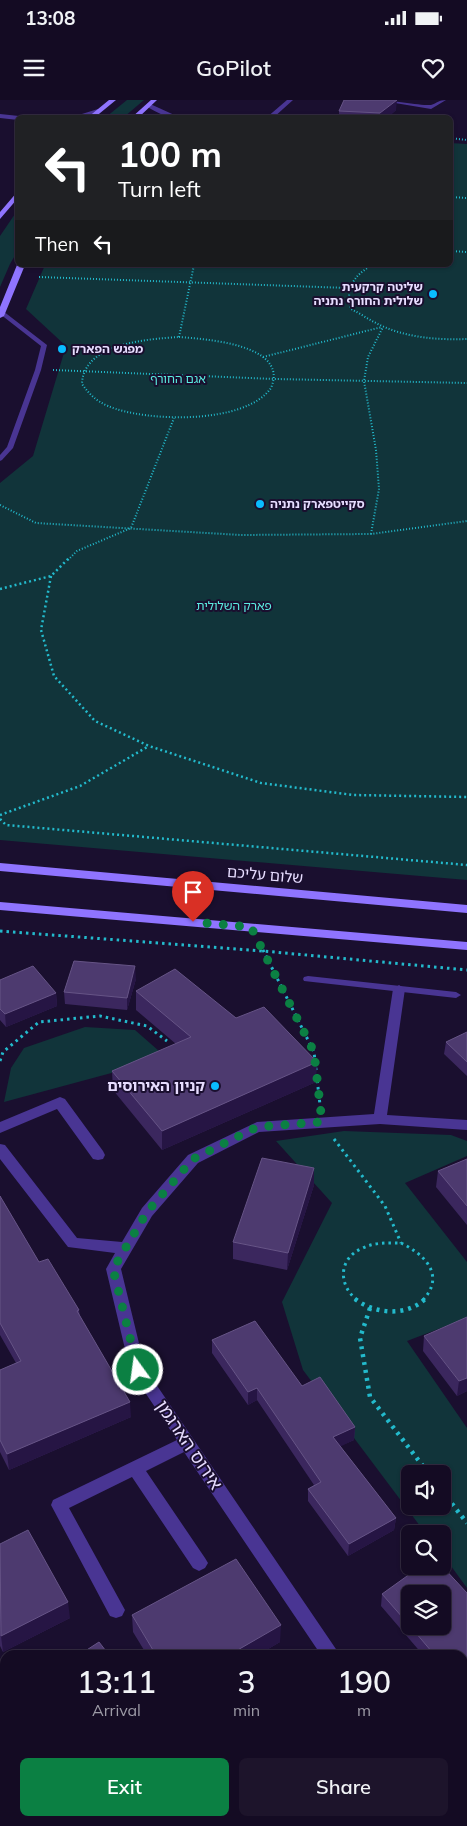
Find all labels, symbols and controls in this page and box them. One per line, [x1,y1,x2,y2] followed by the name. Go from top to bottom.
[25,6,75,30] text: 13:08
[20,54,48,82] icon: menu
[196,54,271,82] text: GoPilot
[419,54,447,82] icon: heart
[118,132,222,176] text: 100 m
[35,135,100,200] icon: left
[118,175,201,203] text: Turn left
[89,230,117,258] icon: left
[35,232,79,256] text: Then
[313,279,423,308] place label: שליטה קרקעית שלולית החורף נתניה
[427,288,439,300] marker: שליטה קרקעית שלולית החורף נתניה
[72,341,144,356] place label: מפגש הפארק
[56,343,68,355] marker: מפגש הפארק
[150,371,206,386] park label: אגם החורף
[270,496,365,511] place label: סקייטפארק נתניה
[254,498,266,510] marker: סקייטפארק נתניה
[196,598,272,613] park label: פארק השלולית
[226,862,304,887] street label: שלום עליכם
[172,871,214,922] pin
[179,878,207,906] icon: arrive
[107,1076,205,1095] place label: קניון האירוסים
[209,1080,221,1092] marker: קניון האירוסים
[111,1343,163,1395] position arrow
[151,1396,228,1494] street label: אירוס הארגמן
[401,1465,451,1635] map controls
[401,1465,451,1515] button: sound
[401,1525,451,1575] button: search
[401,1585,451,1635] button: layers
[77,1663,156,1701] text: 13:11
[238,1663,256,1701] text: 3
[337,1663,391,1701] text: 190
[92,1700,141,1720] text: Arrival
[233,1700,260,1720] text: min
[357,1700,371,1720] text: m
[20,1758,229,1816] button: Exit
[239,1758,448,1816] button: Share

